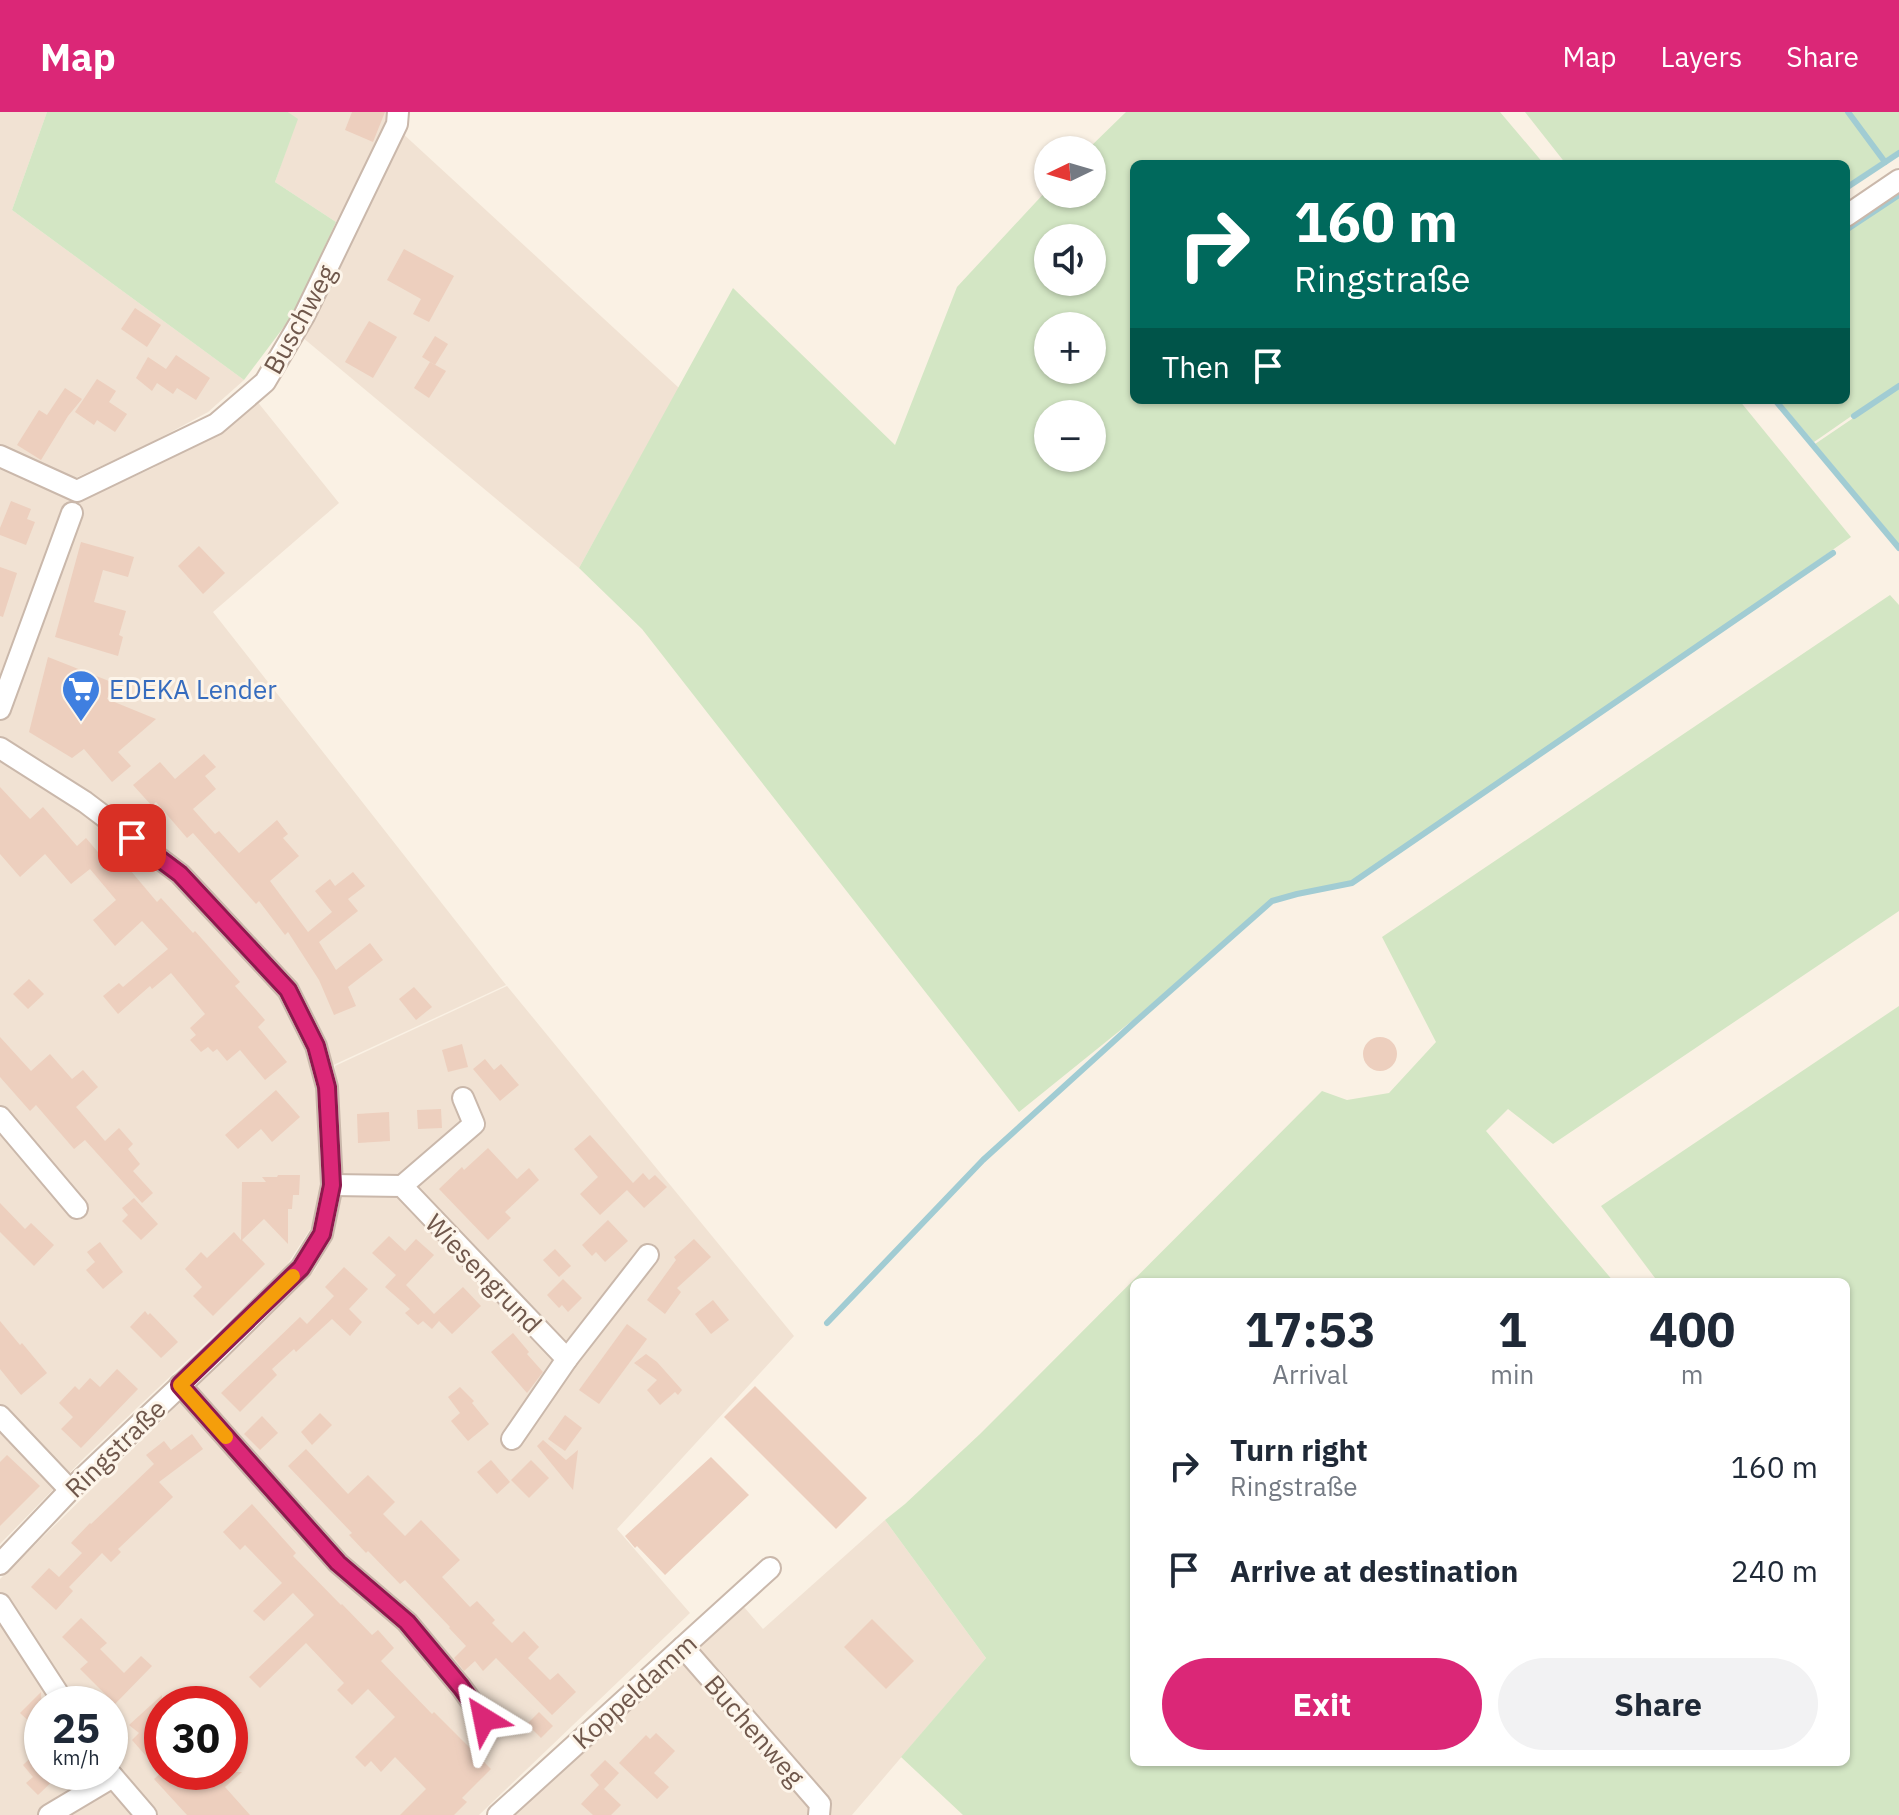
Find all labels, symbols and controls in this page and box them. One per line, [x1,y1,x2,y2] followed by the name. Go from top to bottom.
[40,32,116,81] text: Map
[1562,38,1616,75] text: Map
[1660,38,1742,75] text: Layers
[1786,38,1859,75] text: Share
[1034,136,1106,208] north arrow
[1034,136,1106,472] map controls
[1294,185,1458,257] text: 160 m
[1162,192,1266,296] icon: right
[1034,224,1106,296] button: sound
[1294,255,1471,302] text: Ringstraße
[255,258,343,380] street label: Buschweg
[1034,312,1106,384] button: +
[1246,344,1290,388] icon: arrive
[1162,347,1230,386] text: Then
[1034,400,1106,472] button: −
[60,668,102,723] supermarket icon: EDEKA Lender
[109,672,277,706] place label: EDEKA Lender
[98,804,166,872] pin
[110,816,154,860] icon: arrive
[418,1206,550,1340] street label: Wiesengrund
[1245,1298,1376,1360] text: 17:53
[1498,1298,1527,1360] text: 1
[1649,1298,1735,1360] text: 400
[1272,1357,1348,1391] text: Arrival
[1490,1357,1534,1391] text: min
[1681,1357,1703,1391] text: m
[57,1391,173,1505] street label: Ringstraße
[1230,1430,1368,1469] text: Turn right
[1162,1444,1206,1488] icon: right
[1731,1447,1818,1486] text: 160 m
[1230,1469,1357,1503] text: Ringstraße
[1162,1548,1206,1592] icon: arrive
[1230,1551,1518,1590] text: Arrive at destination
[1731,1551,1818,1590] text: 240 m
[565,1626,703,1756] street label: Koppeldamm
[1162,1658,1482,1750] button: Exit
[1498,1658,1818,1750] button: Share
[697,1667,813,1793] street label: Buchenweg
[442,1677,526,1761] position arrow
[144,1686,248,1790] speed limit sign: 30
[52,1702,100,1754] text: 25
[52,1744,100,1771] text: km/h

